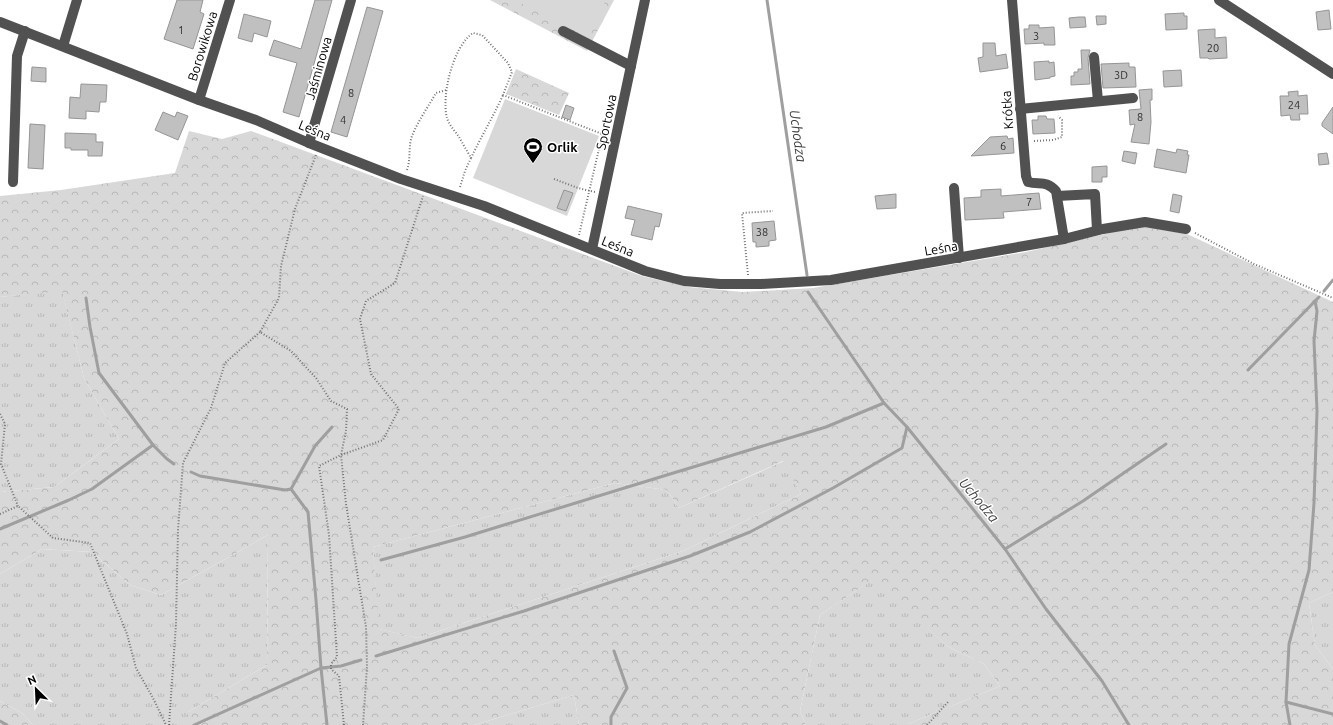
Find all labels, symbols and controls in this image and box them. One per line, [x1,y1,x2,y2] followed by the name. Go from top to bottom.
[185,9,219,83] street label: Borowikowa
[178,24,184,36] house number: 1
[1033,30,1039,42] house number: 3
[302,35,334,101] street label: Jaśminowa
[1207,42,1219,54] house number: 20
[1114,69,1128,81] house number: 3D
[348,87,354,99] house number: 8
[999,90,1015,130] street label: Krótka
[593,93,619,151] street label: Sportowa
[1288,99,1300,111] house number: 24
[786,109,810,164] water label: Uchodza
[1137,111,1143,123] house number: 8
[340,114,346,126] house number: 4
[297,117,333,143] street label: Leśna
[522,136,544,164] sports icon: Orlik
[547,140,578,154] place label: Orlik
[1000,140,1006,152] house number: 6
[1026,196,1032,208] house number: 7
[756,226,768,238] house number: 38
[600,233,636,259] street label: Leśna
[923,238,959,258] street label: Leśna
[956,475,1002,526] water label: Uchodza
[16,669,56,709] north arrow
[26,673,38,687] text: N

